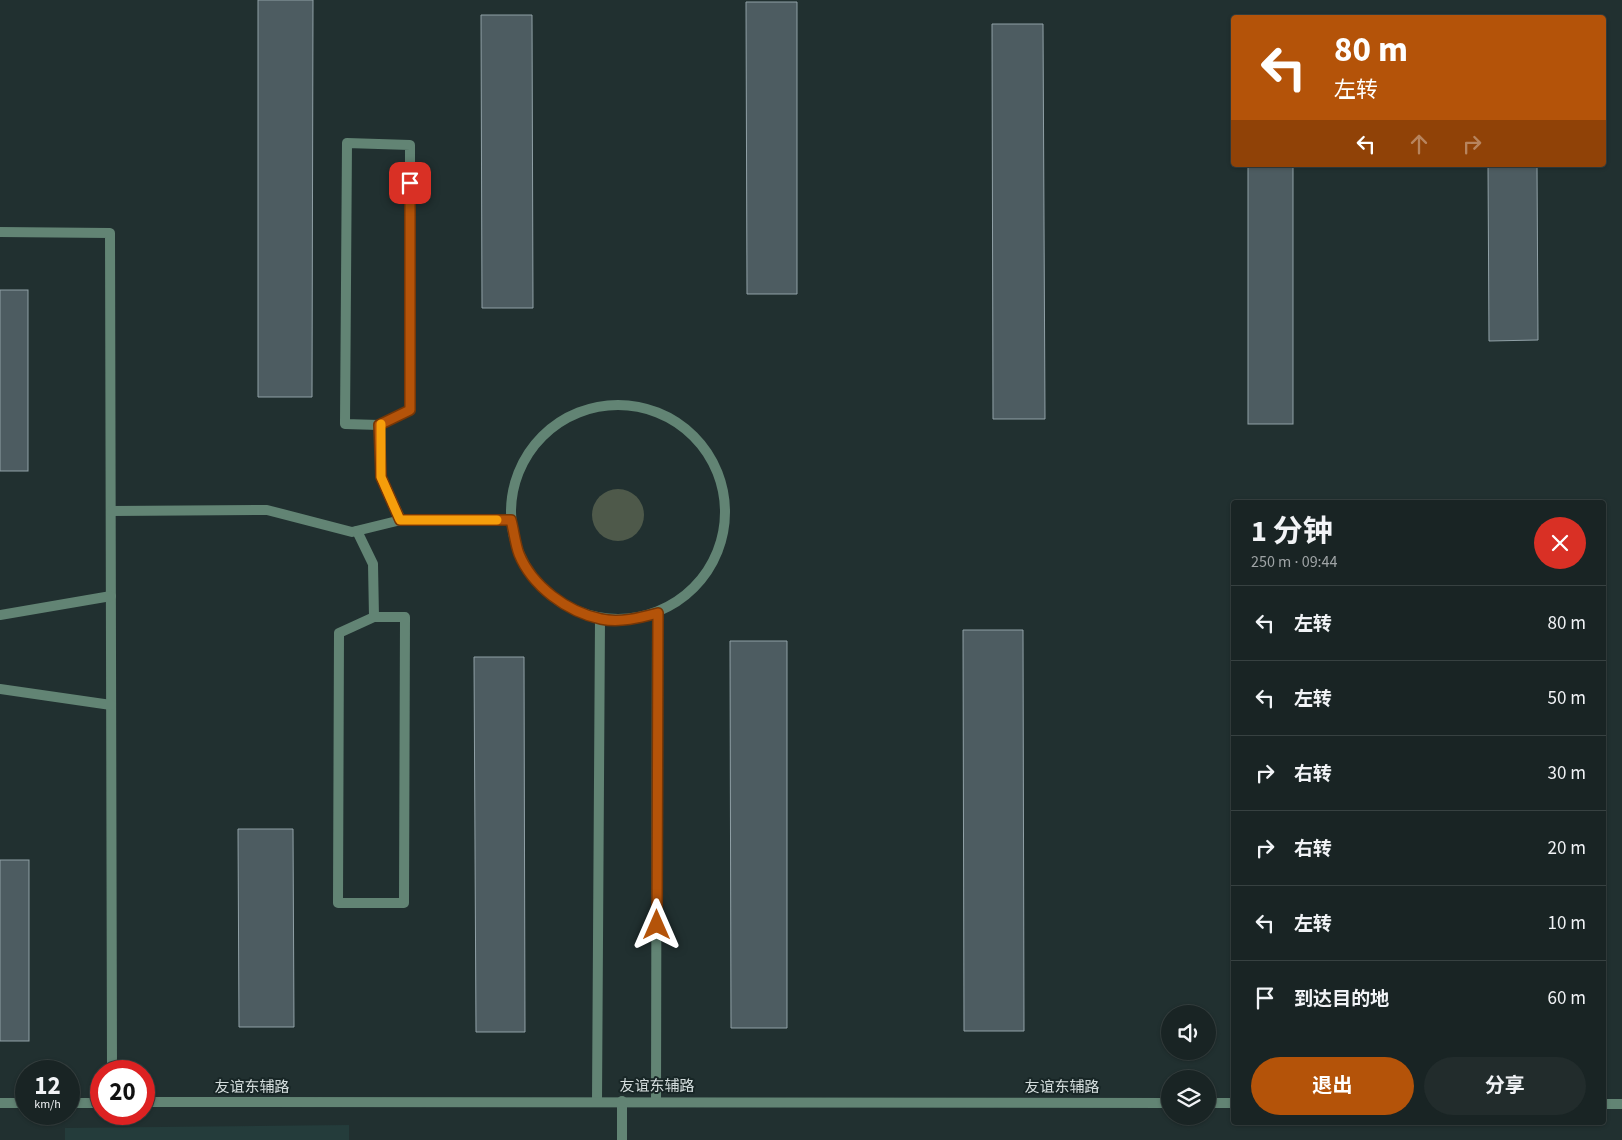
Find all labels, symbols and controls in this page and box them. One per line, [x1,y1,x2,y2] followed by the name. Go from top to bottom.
[1334,25,1408,75] text: 80 m
[1251,35,1316,100] icon: left
[1334,74,1378,106] text: 左转
[1352,130,1380,158] icon: left
[1405,130,1433,158] icon: ahead
[1458,130,1486,158] icon: right
[389,162,431,204] pin
[396,169,424,197] icon: arrive
[1251,510,1333,553] text: 1 分钟
[1534,517,1586,569] button: close
[1251,551,1338,573] text: 250 m · 09:44
[1251,609,1279,637] icon: left
[1548,610,1586,637] text: 80 m
[1294,611,1332,638] text: 左转
[1251,684,1279,712] icon: left
[1548,685,1586,712] text: 50 m
[1294,686,1332,713] text: 左转
[1251,759,1279,787] icon: right
[1548,760,1586,787] text: 30 m
[1294,761,1332,788] text: 右转
[1251,834,1279,862] icon: right
[1548,835,1586,862] text: 20 m
[1294,836,1332,863] text: 右转
[630,898,682,950] position arrow
[1251,909,1279,937] icon: left
[1548,910,1586,937] text: 10 m
[1294,911,1332,938] text: 左转
[1251,984,1279,1012] icon: arrive
[1548,985,1586,1012] text: 60 m
[1294,986,1389,1013] text: 到达目的地
[1161,1005,1216,1125] map controls
[1161,1005,1216,1060] button: sound
[1251,1057,1414,1115] button: 退出
[1424,1057,1586,1115] button: 分享
[90,1060,155,1125] speed limit sign: 20
[34,1068,61,1104] text: 12
[1161,1070,1216,1125] button: layers
[619,1076,695,1097] street label: 友谊东辅路
[214,1077,290,1098] street label: 友谊东辅路
[1024,1077,1100,1098] street label: 友谊东辅路
[34,1096,61,1113] text: km/h

